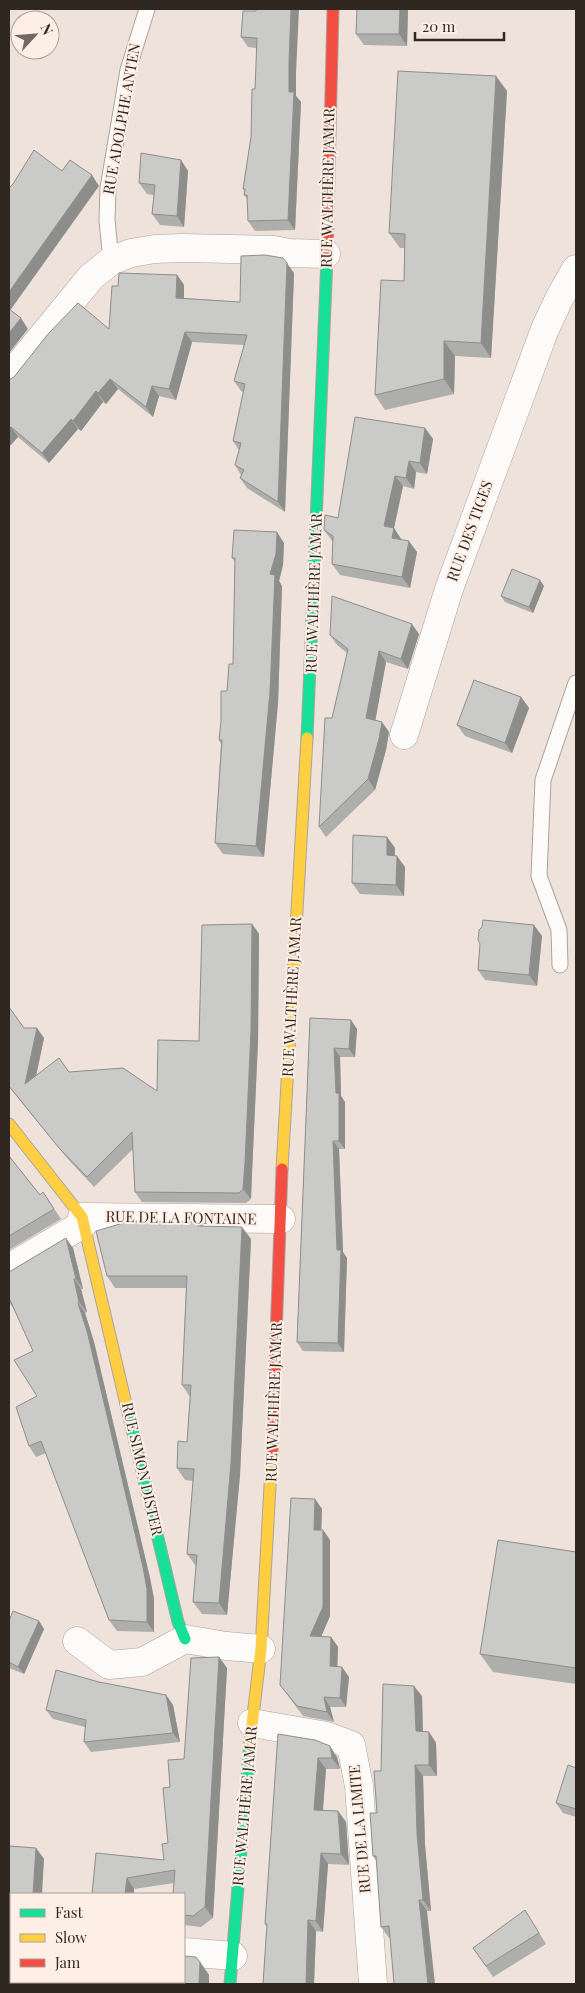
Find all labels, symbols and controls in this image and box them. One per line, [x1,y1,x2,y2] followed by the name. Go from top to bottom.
[10,10,60,60] north arrow
[415,10,504,42] scale bar
[422,16,456,36] text: 20 m
[36,20,58,38] text: N
[98,41,144,196] street label: RUE ADOLPHE ANTEN
[316,107,338,268] street label: RUE WALTHÈRE JAMAR
[442,477,497,584] street label: RUE DES TIGES
[300,512,326,673] street label: RUE WALTHÈRE JAMAR
[277,916,305,1077] street label: RUE WALTHÈRE JAMAR
[105,1206,257,1228] street label: RUE DE LA FONTAINE
[260,1321,286,1482] street label: RUE WALTHÈRE JAMAR
[118,1400,168,1538] street label: RUE SIMON DISTER
[227,1725,261,1887] street label: RUE WALTHÈRE JAMAR
[343,1764,375,1894] street label: RUE DE LA LIMITE
[10,1893,185,1983] legend
[55,1902,84,1922] text: Fast
[55,1927,87,1947] text: Slow
[54,1952,81,1972] text: Jam

